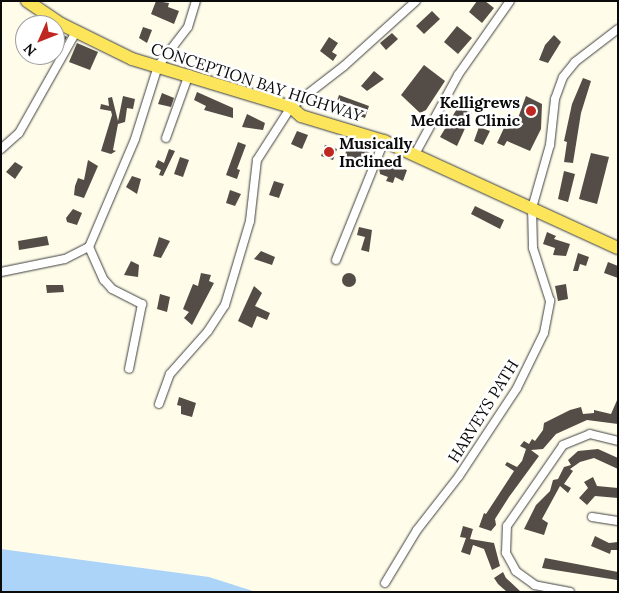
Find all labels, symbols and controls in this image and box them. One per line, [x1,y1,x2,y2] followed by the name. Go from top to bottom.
[15,15,65,65] north arrow
[149,39,365,125] street label: CONCEPTION BAY HIGHWAY
[20,40,40,60] text: N
[411,92,520,130] place label: Kelligrews Medical Clinic
[524,104,538,118] marker: Kelligrews Medical Clinic
[339,133,412,171] place label: Musically Inclined
[323,146,335,158] marker: Musically Inclined
[444,356,522,466] street label: HARVEYS PATH

